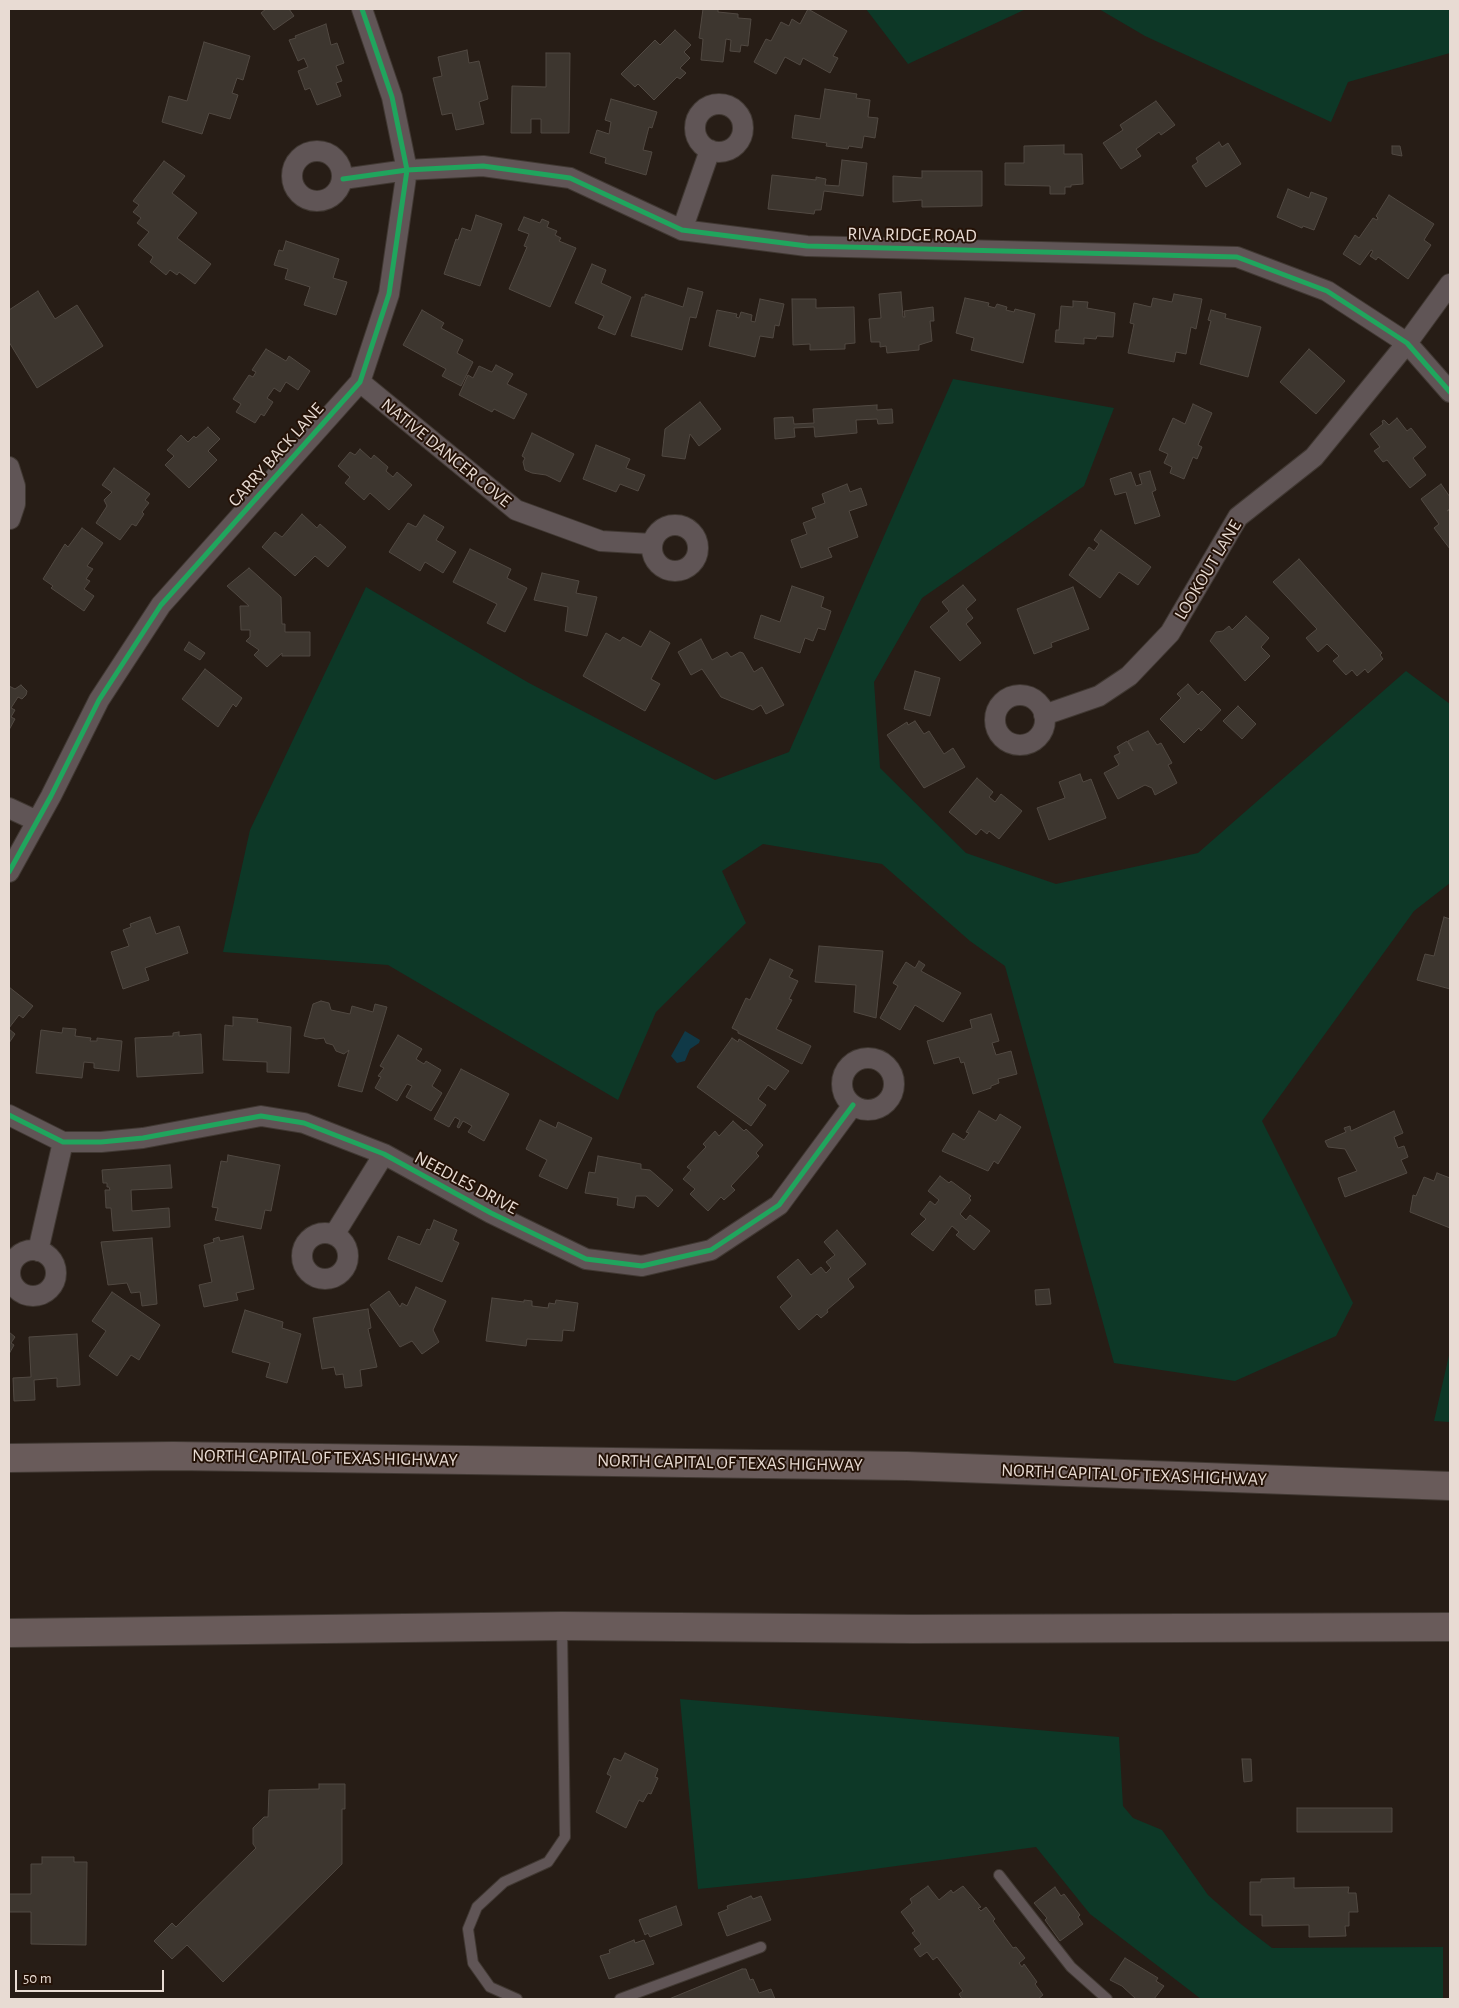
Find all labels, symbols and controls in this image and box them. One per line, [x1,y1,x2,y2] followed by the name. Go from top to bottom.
[847,223,977,247] street label: RIVA RIDGE ROAD
[377,394,515,512] street label: NATIVE DANCER COVE
[224,399,328,511] street label: CARRY BACK LANE
[1170,516,1246,624] street label: LOOKOUT LANE
[411,1147,521,1219] street label: NEEDLES DRIVE
[192,1445,458,1471] street label: NORTH CAPITAL OF TEXAS HIGHWAY
[597,1450,863,1476] street label: NORTH CAPITAL OF TEXAS HIGHWAY
[1001,1460,1267,1490] street label: NORTH CAPITAL OF TEXAS HIGHWAY
[18,1960,166,1992] scale bar
[23,1971,52,1986] text: 50 m

